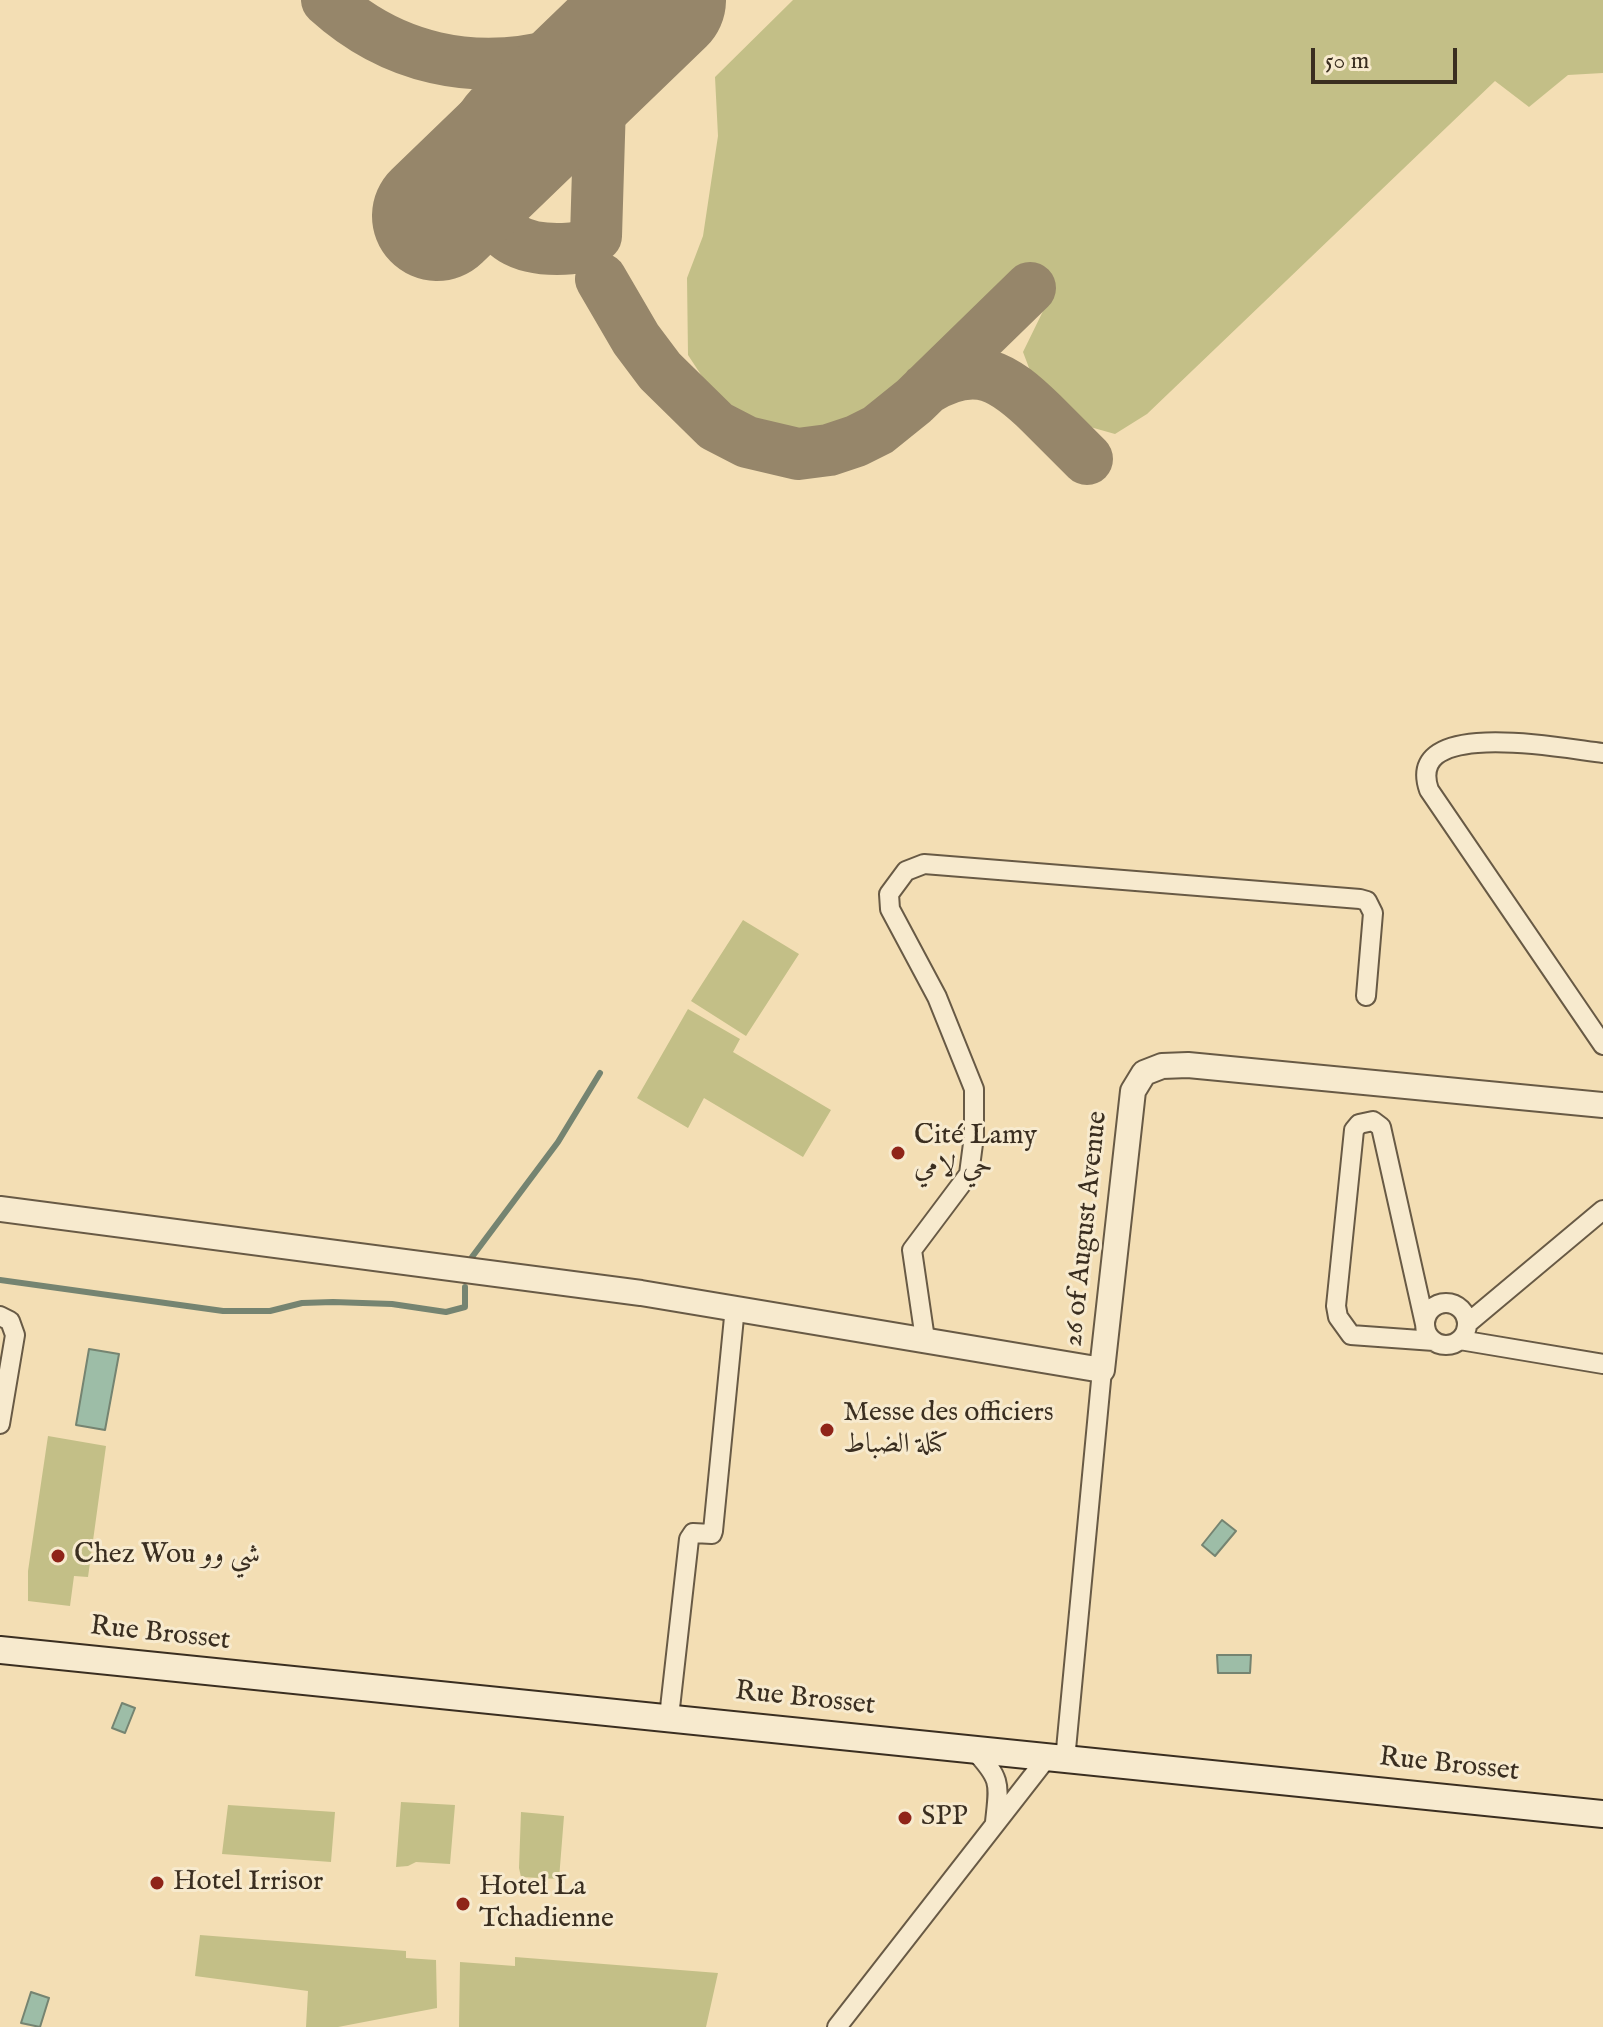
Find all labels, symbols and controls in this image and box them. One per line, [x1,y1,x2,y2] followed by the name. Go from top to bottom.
[1315,32,1461,82] scale bar
[1325,46,1369,77] text: 50 m
[1058,1110,1116,1348] street label: 26 of August Avenue
[914,1120,1037,1186] place label: Cité Lamy حي لامي
[889,1144,907,1162] marker: Cité Lamy حي لامي
[843,1397,1054,1463] place label: Messe des officiers كتلة الضباط
[818,1421,836,1439] marker: Messe des officiers كتلة الضباط
[74,1539,260,1573] place label: Chez Wou شي وو
[49,1547,67,1565] marker: Chez Wou شي وو
[88,1611,232,1659] street label: Rue Brosset
[733,1676,877,1724] street label: Rue Brosset
[1377,1742,1521,1790] street label: Rue Brosset
[921,1801,968,1835] place label: SPP
[896,1809,914,1827] marker: SPP
[173,1866,323,1900] place label: Hotel Irrisor
[479,1871,614,1937] place label: Hotel La Tchadienne
[148,1874,166,1892] marker: Hotel Irrisor
[454,1895,472,1913] marker: Hotel La Tchadienne

